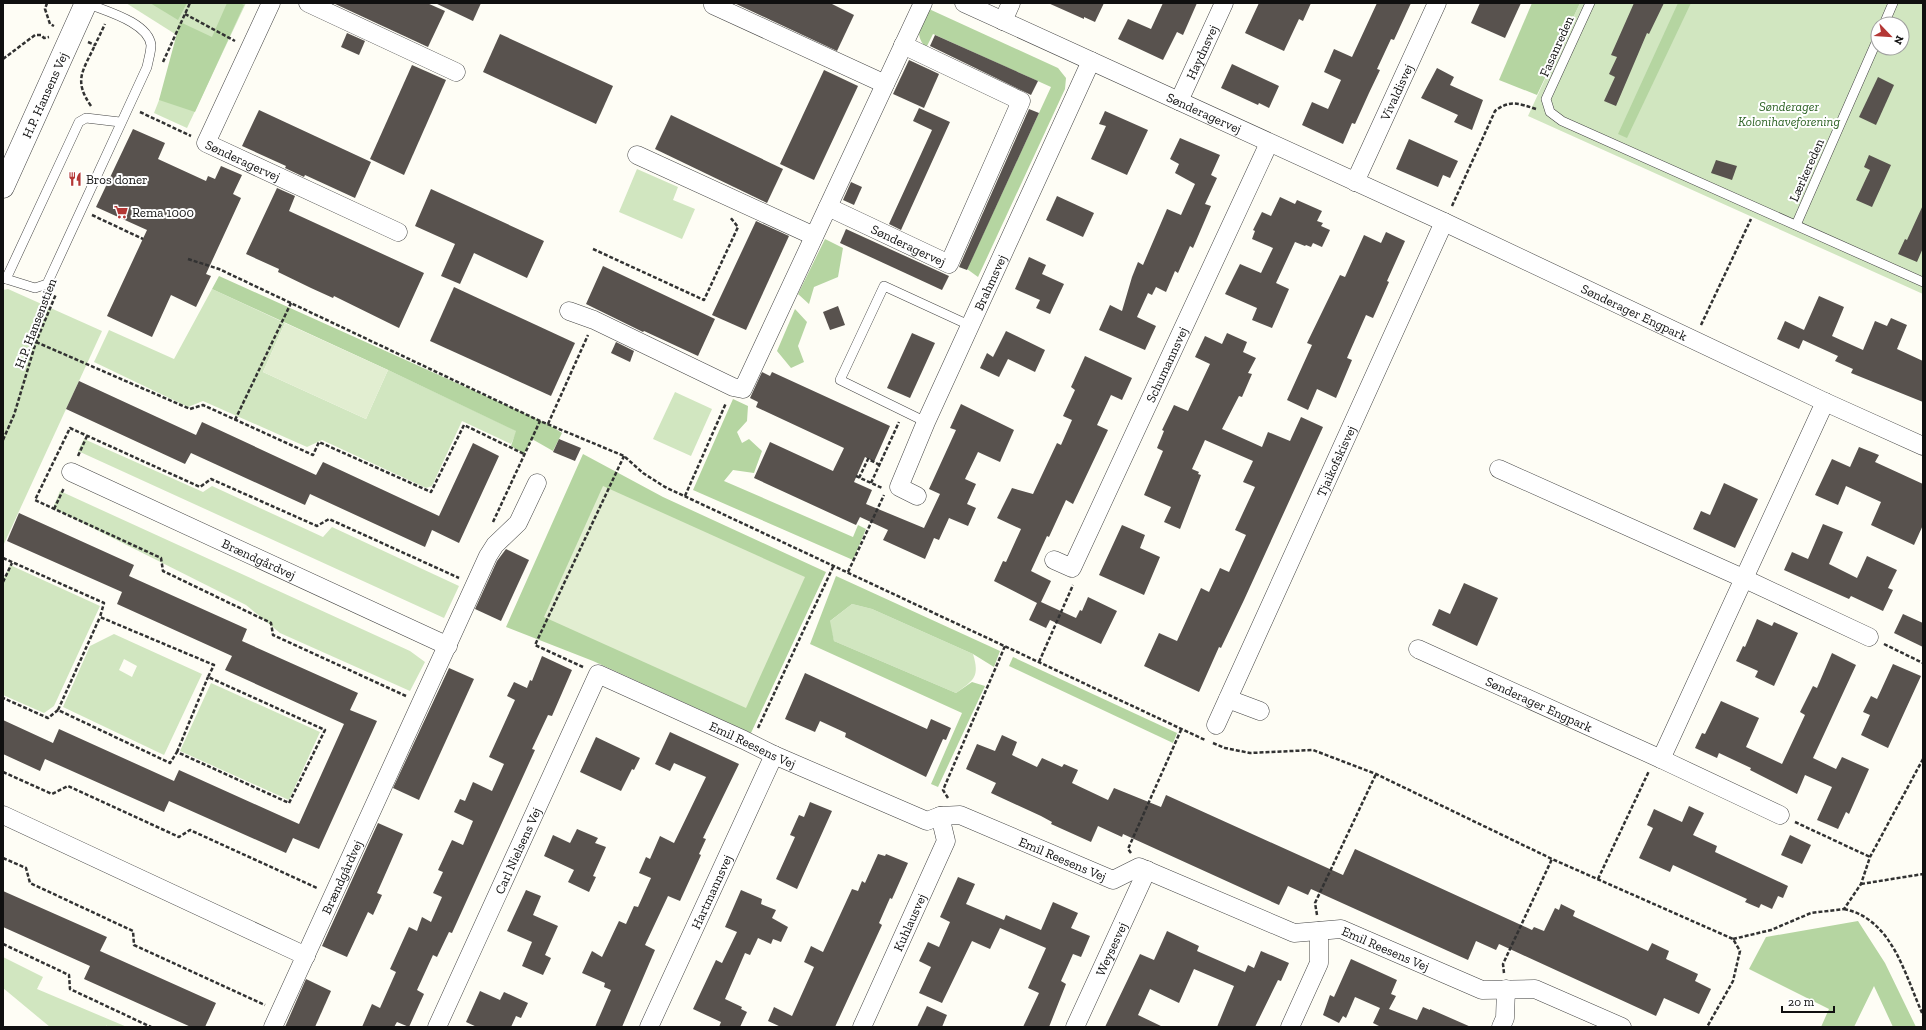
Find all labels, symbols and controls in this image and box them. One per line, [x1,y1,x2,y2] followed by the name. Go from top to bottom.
[1536,13,1577,79] street label: Fasanreden
[1870,16,1910,56] north arrow
[1183,23,1222,82] street label: Haydnsvej
[1891,33,1906,47] text: N
[19,50,72,140] street label: H.P. Hansens Vej
[1377,62,1417,124] street label: Vivaldisvej
[1164,89,1244,138] street label: Sønderagervej
[1738,99,1840,129] park label: Sønderager Kolonihaveforening
[1786,136,1827,204] street label: Lærkereden
[203,137,282,185] street label: Sønderagervej
[67,171,83,187] restaurant icon: Bros doner
[86,172,147,187] place label: Bros doner
[113,204,129,220] supermarket icon: Rema 1000
[132,205,194,220] place label: Rema 1000
[869,221,948,270] street label: Sønderagervej
[971,252,1010,313] street label: Brahmsvej
[11,276,60,370] street label: H.P. Hansenstien
[1579,281,1690,344] street label: Sønderager Engpark
[1143,325,1192,405] street label: Schumannsvej
[1314,423,1360,499] street label: Tjaikofskisvej
[220,536,298,584] street label: Brændgårdvej
[1483,674,1595,735] street label: Sønderager Engpark
[707,718,798,772] street label: Emil Reesens Vej
[492,805,545,896] street label: Carl Nielsens Vej
[1017,834,1109,885] street label: Emil Reesens Vej
[319,838,366,916] street label: Brændgårdvej
[688,852,736,931] street label: Hartmannsvej
[890,891,930,953] street label: Kuhlausvej
[1093,920,1131,978] street label: Weysesvej
[1340,923,1431,975] street label: Emil Reesens Vej
[1782,988,1834,1014] scale bar
[1788,995,1815,1009] text: 20 m

